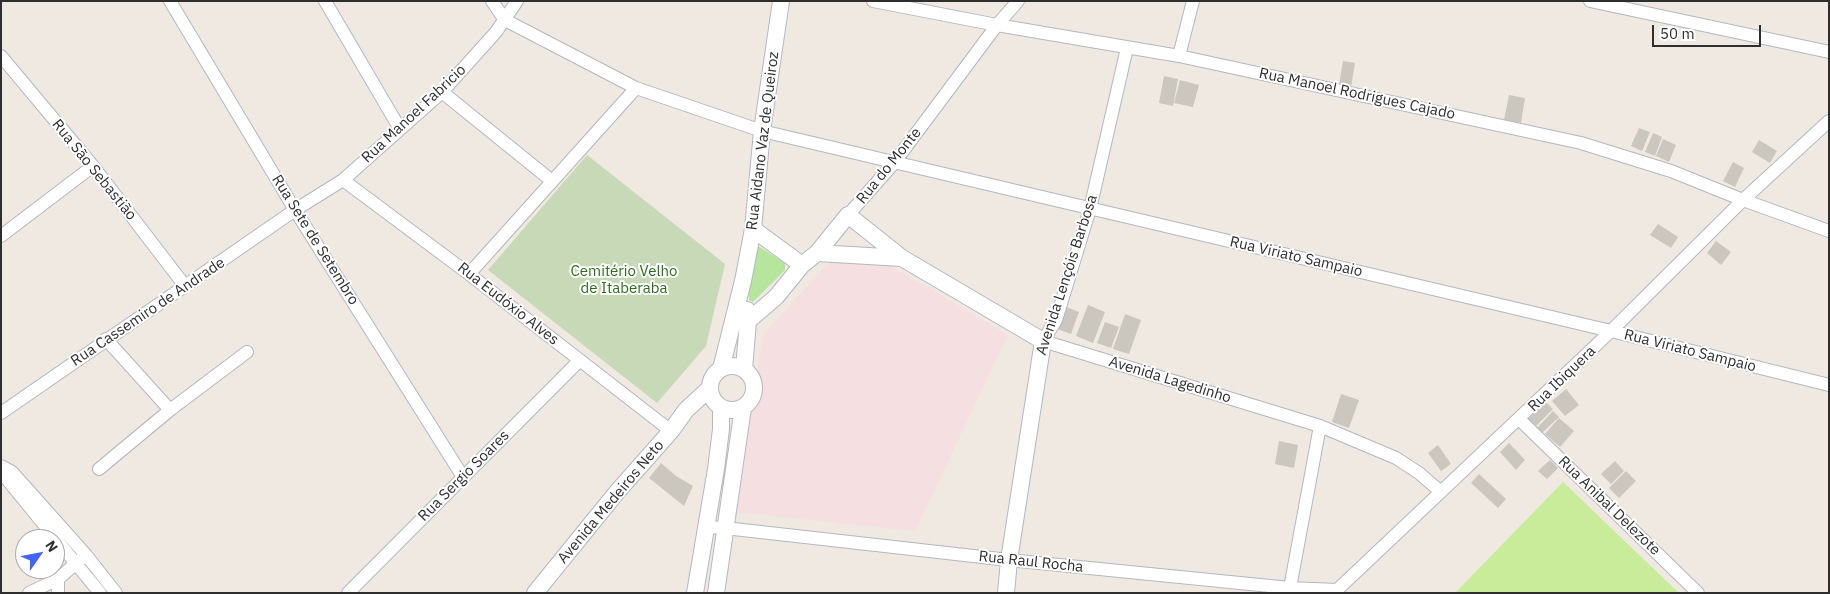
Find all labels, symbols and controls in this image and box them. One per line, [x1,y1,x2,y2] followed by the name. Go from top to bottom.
[1655,15,1764,47] scale bar
[1660,24,1695,43] text: 50 m
[743,51,783,231] street label: Rua Aidano Vaz de Queiroz
[358,61,470,167] street label: Rua Manoel Fabricio
[1257,64,1457,124] street label: Rua Manoel Rodrigues Cajado
[48,116,140,224] street label: Rua São Sebastião
[853,124,925,208] street label: Rua do Monte
[268,172,362,308] street label: Rua Sete de Setembro
[1033,193,1101,357] street label: Avenida Lençóis Barbosa
[1228,233,1364,281] street label: Rua Viriato Sampaio
[68,254,228,370] street label: Rua Cassemiro de Andrade
[454,259,562,349] street label: Rua Eudóxio Alves
[571,263,677,298] park label: Cemitério Velho de Itaberaba
[1622,326,1758,376] street label: Rua Viriato Sampaio
[1524,342,1600,416] street label: Rua Ibiquera
[1107,353,1233,407] street label: Avenida Lagedinho
[415,427,513,525] street label: Rua Sergio Soares
[554,437,668,567] street label: Avenida Medeiros Neto
[1554,453,1664,559] street label: Rua Anibal Delezote
[15,529,65,579] north arrow
[41,537,62,556] text: N
[978,548,1084,576] street label: Rua Raul Rocha

